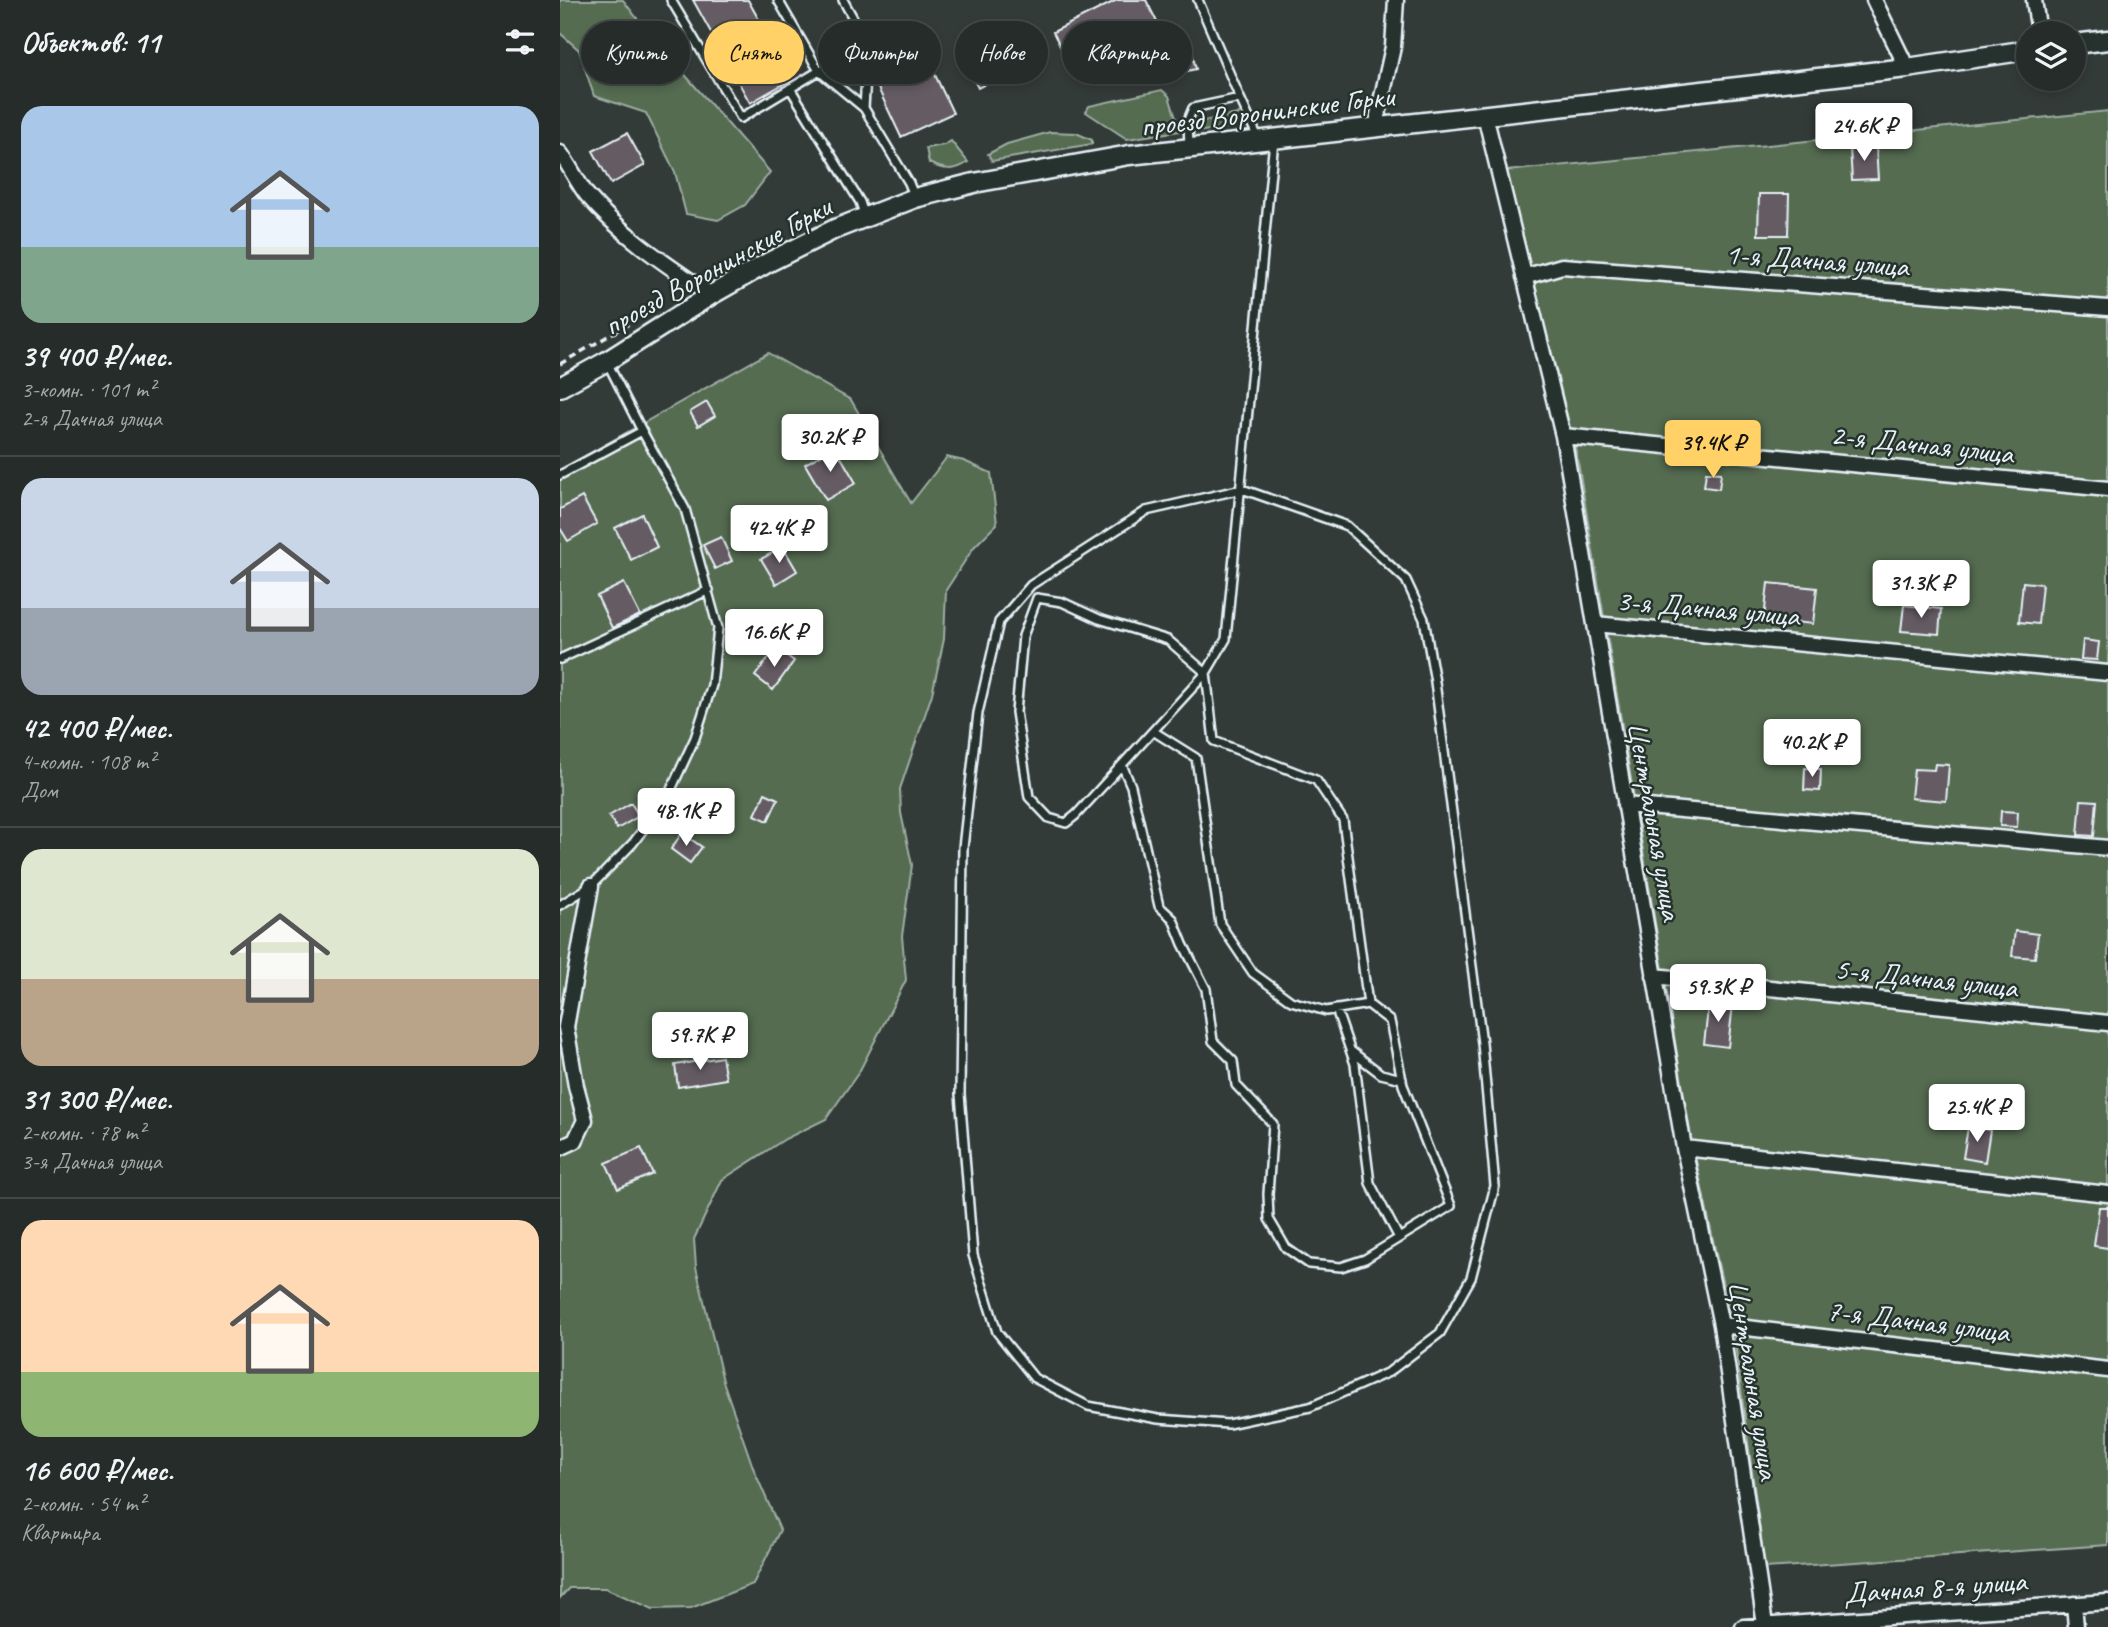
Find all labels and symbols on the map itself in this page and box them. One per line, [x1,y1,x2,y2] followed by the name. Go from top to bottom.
[1138,76,1398,145] street label: проезд Воронинские Горки
[1799,104,1929,163] pin: 24.6K ₽
[596,187,840,344] street label: проезд Воронинские Горки
[1724,235,1912,285] street label: 1-я Дачная улица
[765,414,895,474] pin: 30.2K ₽
[1829,416,2017,473] street label: 2-я Дачная улица
[1648,420,1778,480] pin: 39.4K ₽
[714,505,844,565] pin: 42.4K ₽
[1856,560,1986,620] pin: 31.3K ₽
[1615,581,1803,635] street label: 3-я Дачная улица
[709,610,839,669] pin: 16.6K ₽
[1619,719,1691,925] street label: Центральная улица
[1747,720,1877,779] pin: 40.2K ₽
[621,788,751,848] pin: 48.1K ₽
[1833,950,2021,1007] street label: 5-я Дачная улица
[1653,964,1783,1024] pin: 59.3K ₽
[635,1012,765,1072] pin: 59.7K ₽
[1912,1084,2042,1144] pin: 25.4K ₽
[1720,1278,1789,1484] street label: Центральная улица
[1825,1291,2013,1351] street label: 7-я Дачная улица
[1842,1562,2030,1612] street label: Дачная 8-я улица

